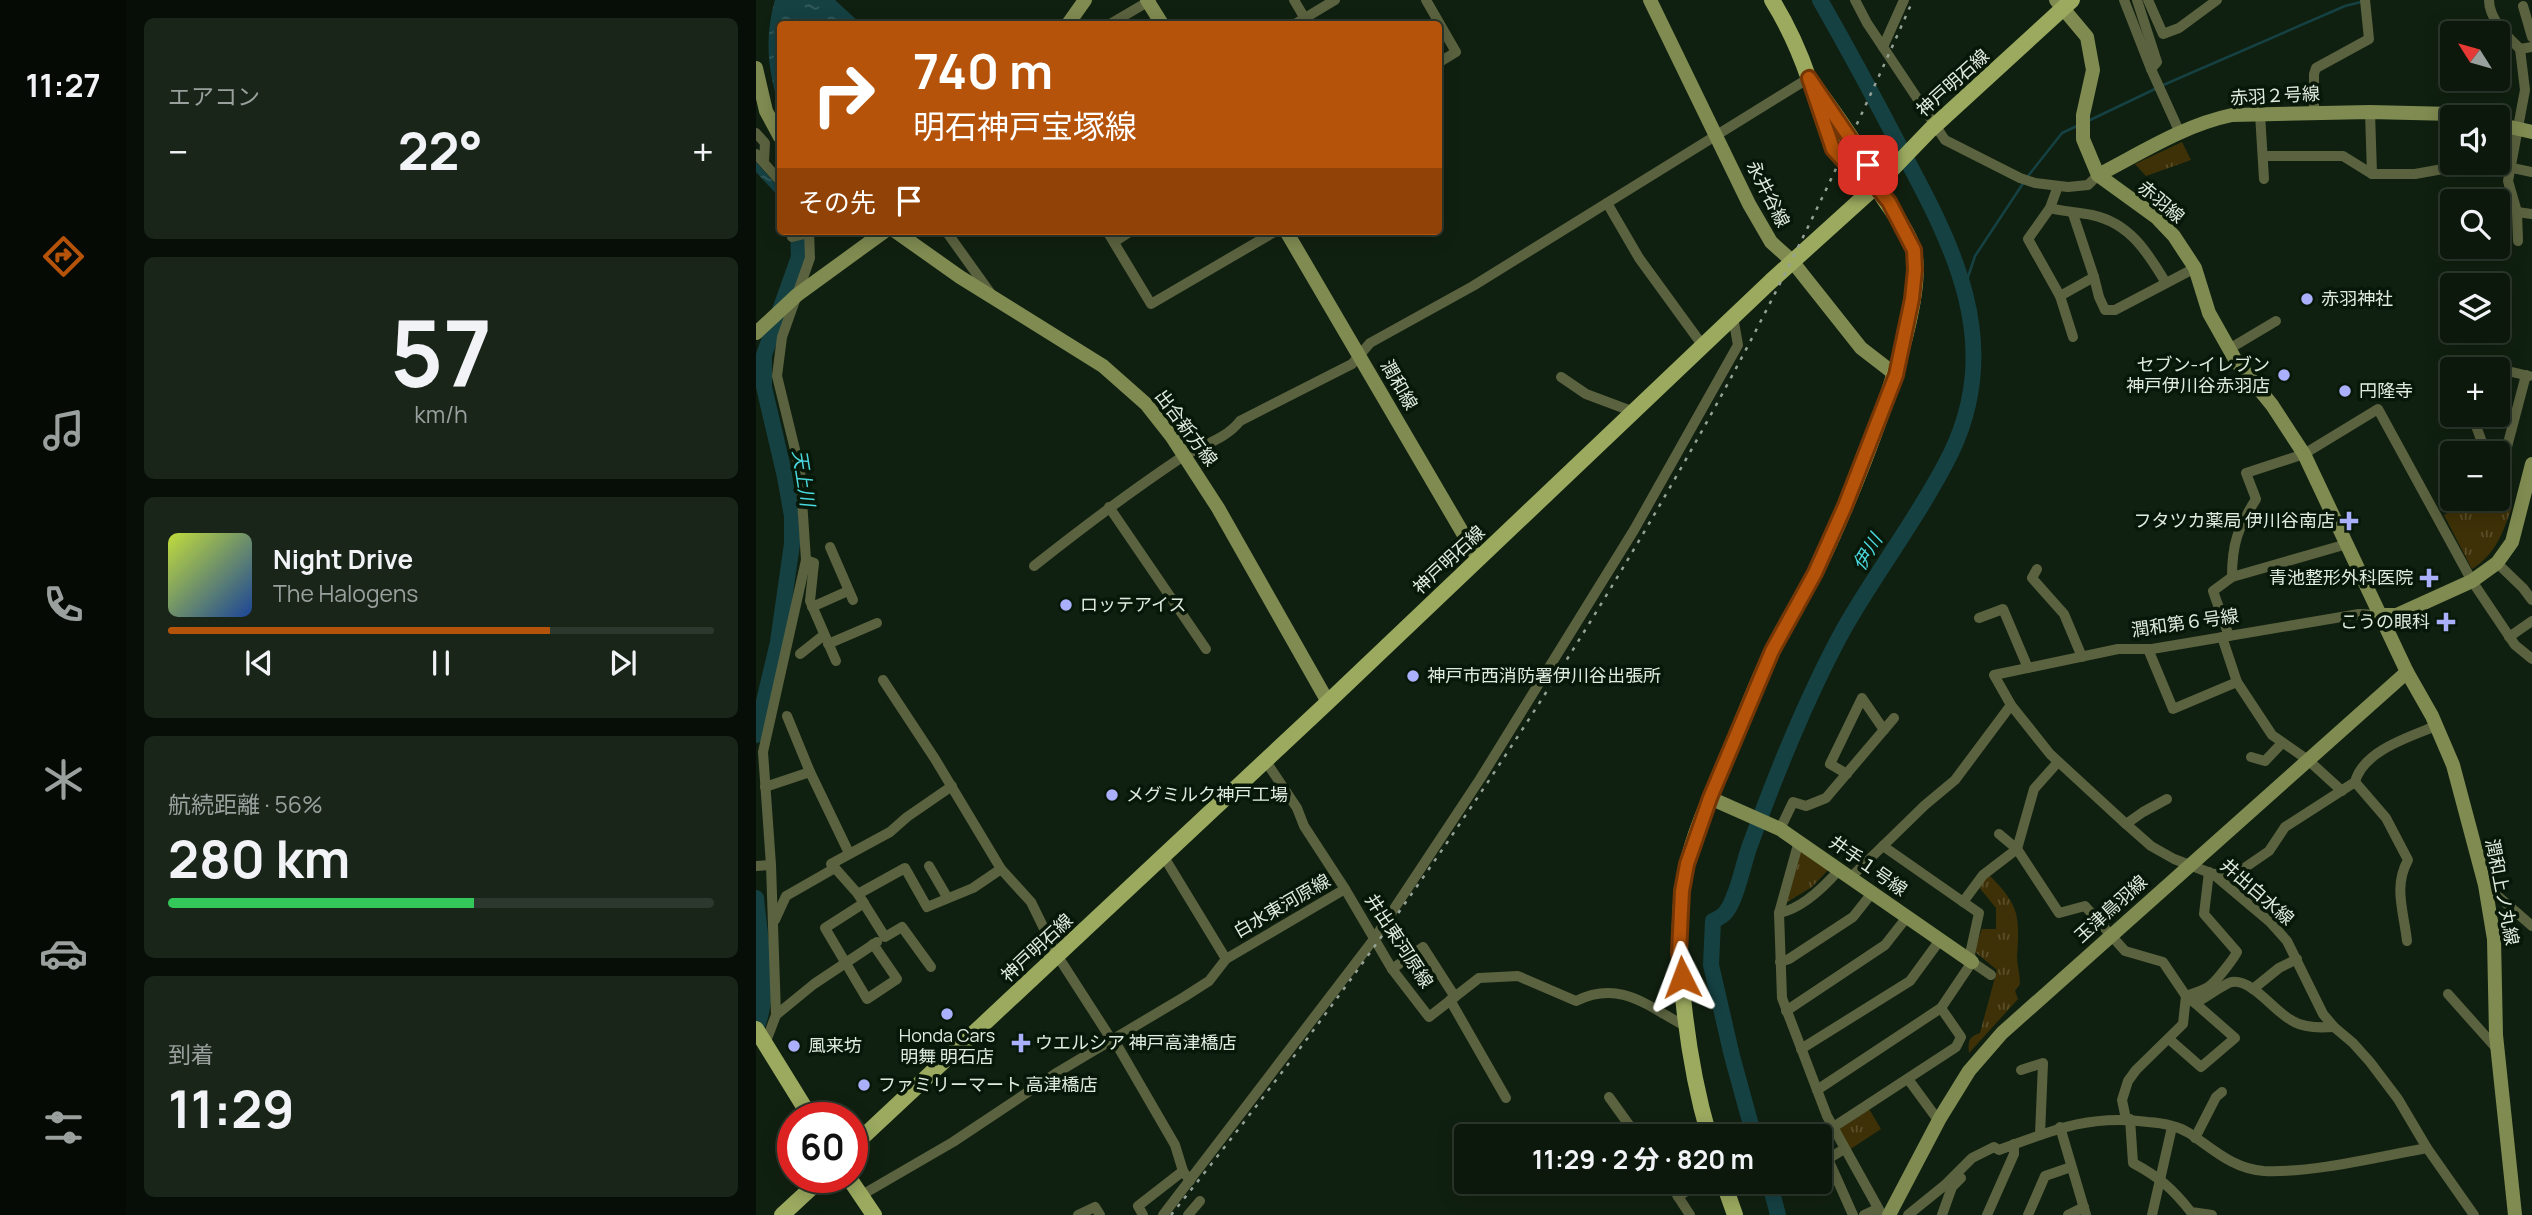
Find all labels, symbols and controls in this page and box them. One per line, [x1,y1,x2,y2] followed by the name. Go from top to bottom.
[2440,21,2510,91] north arrow
[2440,21,2510,511] map controls
[913,37,1053,104] text: 740 m
[1911,43,1994,121] street label: 神戸明石線
[798,49,889,140] icon: right
[25,63,101,107] text: 11:27
[168,80,260,112] text: エアコン
[2229,81,2321,109] street label: 赤羽２号線
[913,104,1137,148] text: 明石神戸宝塚線
[2440,105,2510,175] button: sound
[398,115,483,186] text: 22°
[168,125,189,177] text: −
[692,125,714,177] text: +
[1838,135,1898,195] pin
[1849,146,1887,184] icon: arrive
[1742,156,1796,231] street label: 永井谷線
[2133,175,2190,228] street label: 赤羽線
[890,182,928,220] icon: arrive
[798,184,876,220] text: その先
[2440,189,2510,259] button: search
[39,232,88,281] icon: directions
[2440,273,2510,343] button: layers
[2321,286,2393,310] place label: 赤羽神社
[390,290,492,414] text: 57
[2299,291,2315,307] marker: 赤羽神社
[2126,352,2270,397] place label: セブン-イレブン 神戸伊川谷赤羽店
[1376,355,1424,414] street label: 潤和線
[2440,357,2510,427] button: +
[2276,367,2292,383] marker: セブン-イレブン 神戸伊川谷赤羽店
[2359,378,2413,402] place label: 円隆寺
[2337,383,2353,399] marker: 円隆寺
[1150,384,1223,471] street label: 出合新方線
[414,398,468,430] text: km/h
[39,406,88,455] icon: music
[2440,441,2510,511] button: −
[787,448,822,510] water label: 天上川
[2133,508,2335,532] place label: フタツカ薬局 伊川谷南店
[2341,513,2357,529] marker: フタツカ薬局 伊川谷南店
[1407,520,1489,599] street label: 神戸明石線
[1846,527,1889,575] water label: 伊川
[273,541,413,577] text: Night Drive
[2269,565,2413,589] place label: 青池整形外科医院
[2419,568,2439,588] marker: 青池整形外科医院
[273,577,418,609] text: The Halogens
[39,580,88,629] icon: phone
[1080,592,1187,616] place label: ロッテアイス
[1058,597,1074,613] marker: ロッテアイス
[2130,603,2240,641] street label: 潤和第６号線
[2340,609,2430,633] place label: こうの眼科
[2436,612,2456,632] marker: こうの眼科
[240,644,278,682] icon: previous
[422,644,460,682] icon: pause
[604,644,642,682] icon: next
[1427,663,1661,687] place label: 神戸市西消防署伊川谷出張所
[1405,668,1421,684] marker: 神戸市西消防署伊川谷出張所
[39,755,88,804] icon: climate
[1126,782,1288,806] place label: メグミルク神戸工場
[1104,787,1120,803] marker: メグミルク神戸工場
[168,788,323,820] text: 航続距離 · 56%
[168,823,350,894] text: 280 km
[1825,830,1912,901] street label: 井手１号線
[2481,837,2525,947] street label: 潤和上ノ丸線
[2216,853,2299,930] street label: 井出白水線
[1229,868,1334,943] street label: 白水東河原線
[2069,869,2152,947] street label: 玉津鳥羽線
[1360,889,1439,992] street label: 井出東河原線
[995,908,1077,987] street label: 神戸明石線
[39,929,88,978] icon: car
[1645,940,1719,1014] position arrow
[939,1006,955,1022] marker: Honda Cars 明舞 明石店
[899,1023,995,1068] place label: Honda Cars 明舞 明石店
[1035,1030,1237,1054] place label: ウエルシア 神戸高津橋店
[808,1033,862,1057] place label: 風来坊
[1013,1035,1029,1051] marker: ウエルシア 神戸高津橋店
[168,1038,214,1070] text: 到着
[786,1038,802,1054] marker: 風来坊
[878,1072,1098,1096] place label: ファミリーマート 高津橋店
[168,1073,295,1144] text: 11:29
[856,1077,872,1093] marker: ファミリーマート 高津橋店
[777,1102,868,1193] speed limit sign: 60
[39,1103,88,1152] icon: filters
[1532,1141,1754,1177] text: 11:29 · 2 分 · 820 m

